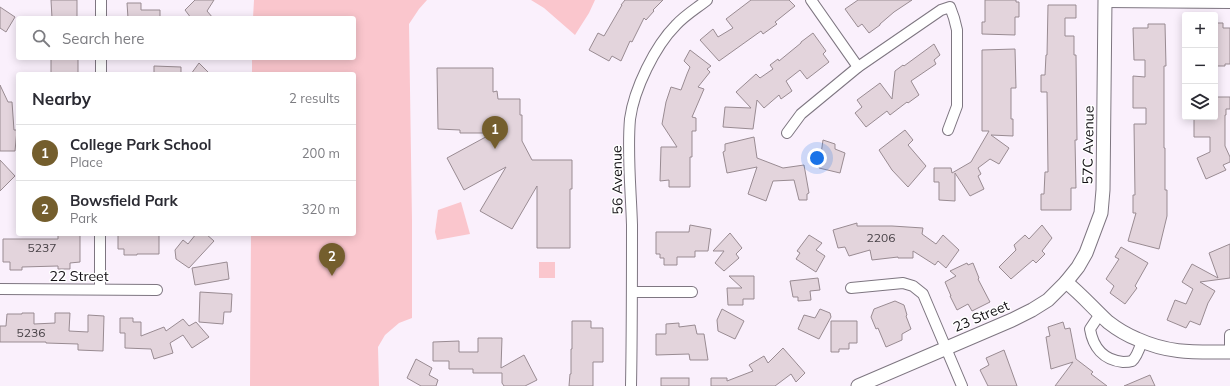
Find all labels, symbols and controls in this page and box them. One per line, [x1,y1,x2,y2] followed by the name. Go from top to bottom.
[1182,12,1218,120] map controls
[1182,12,1218,48] button: +
[16,16,356,60] search box
[30,27,52,49] icon: search
[62,29,144,48] text: Search here
[1182,48,1218,84] button: −
[1182,84,1218,120] button: layers
[32,88,91,109] text: Nearby
[289,90,340,106] text: 2 results
[1078,105,1098,185] street label: 57C Avenue
[482,116,508,149] pin: 1
[70,135,212,154] text: College Park School
[41,145,49,161] text: 1
[302,145,340,161] text: 200 m
[607,145,627,215] street label: 56 Avenue
[807,148,827,168] your location
[70,154,103,170] text: Place
[70,191,178,210] text: Bowsfield Park
[41,201,49,217] text: 2
[302,201,340,217] text: 320 m
[70,210,97,226] text: Park
[867,230,895,245] house number: 2206
[28,240,56,255] house number: 5237
[319,243,345,276] pin: 2
[49,267,109,285] street label: 22 Street
[950,296,1012,336] street label: 23 Street
[17,325,45,340] house number: 5236

